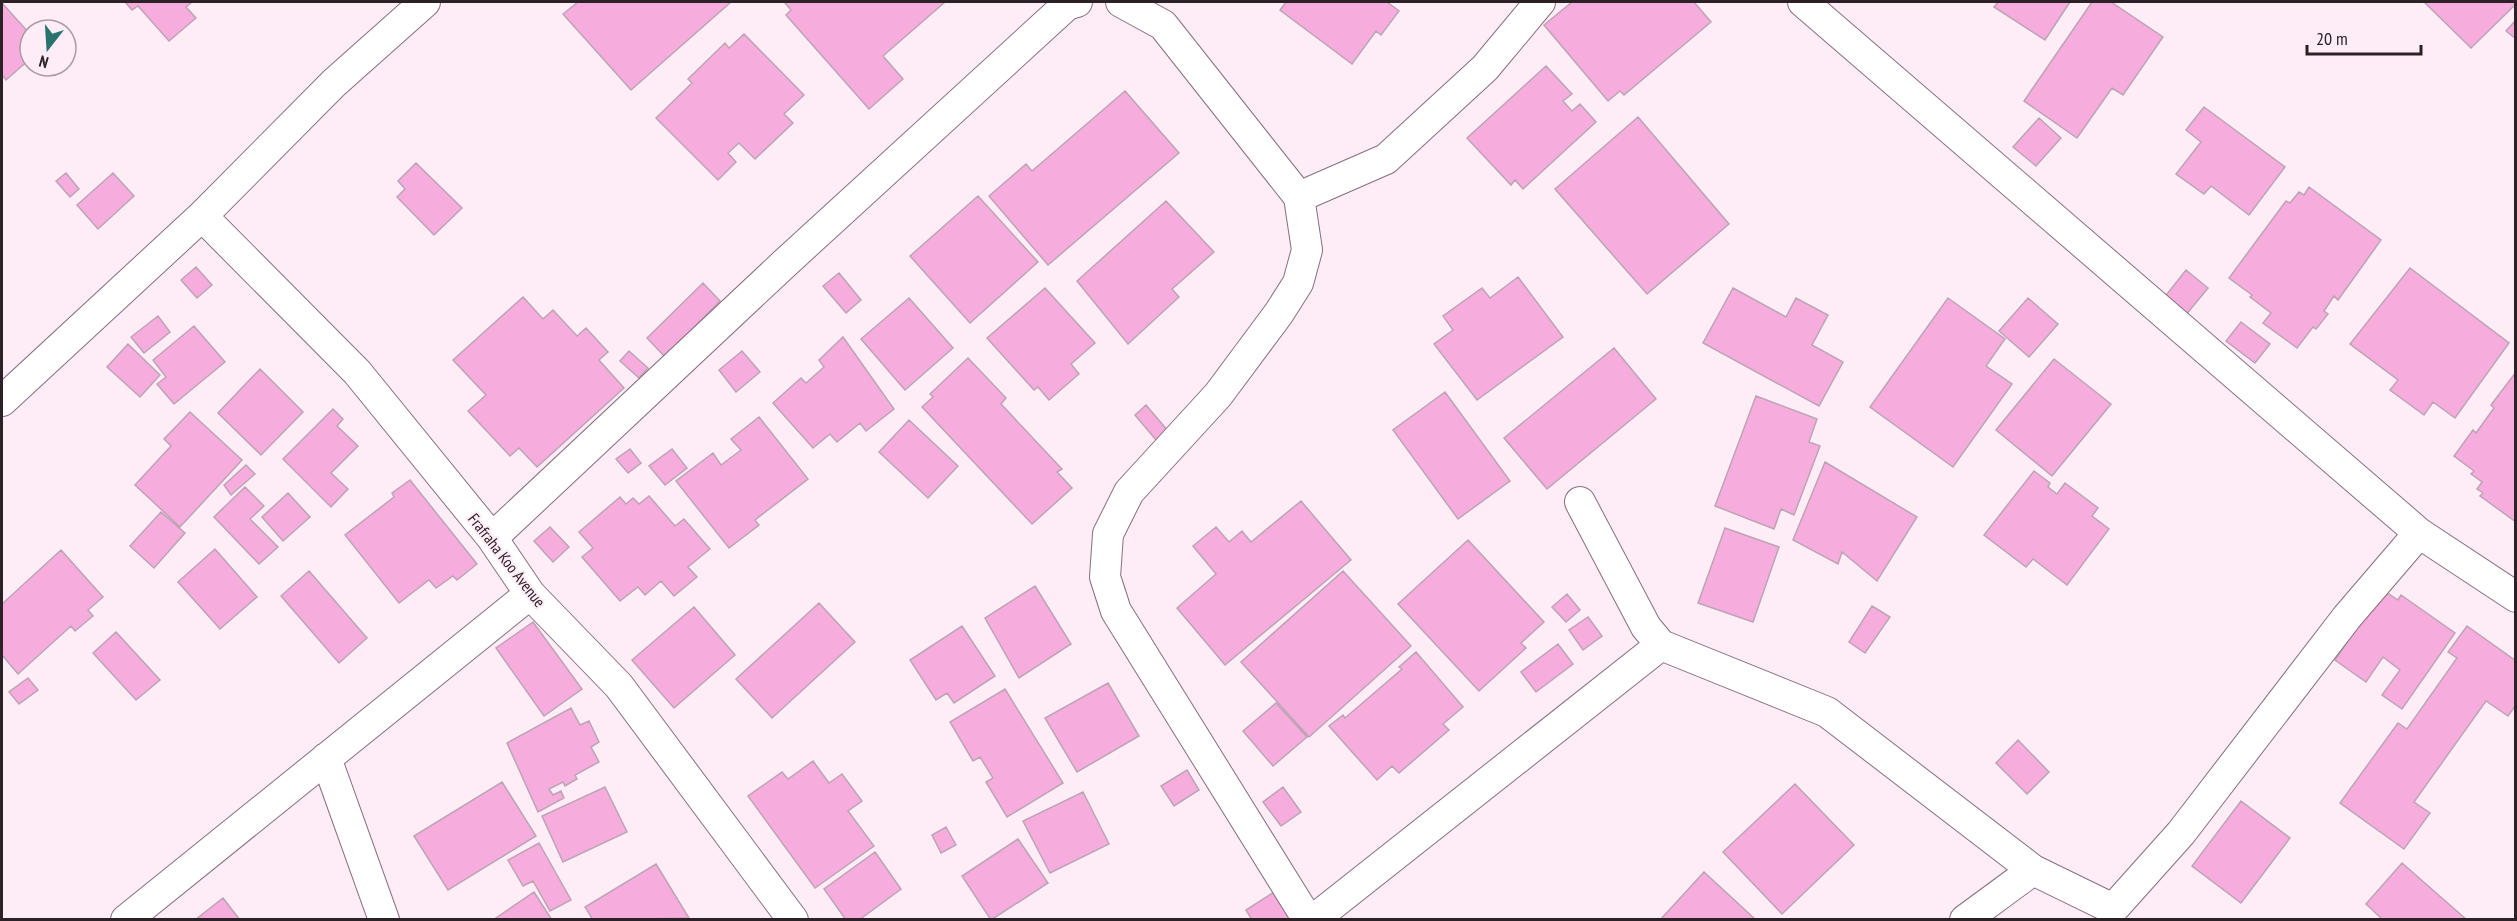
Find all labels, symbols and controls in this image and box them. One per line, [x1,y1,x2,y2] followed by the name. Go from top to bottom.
[18,18,78,78] north arrow
[2307,18,2421,56] scale bar
[2316,27,2348,50] text: 20 m
[37,52,51,73] text: N
[464,509,550,611] street label: Frafraha Koo Avenue

